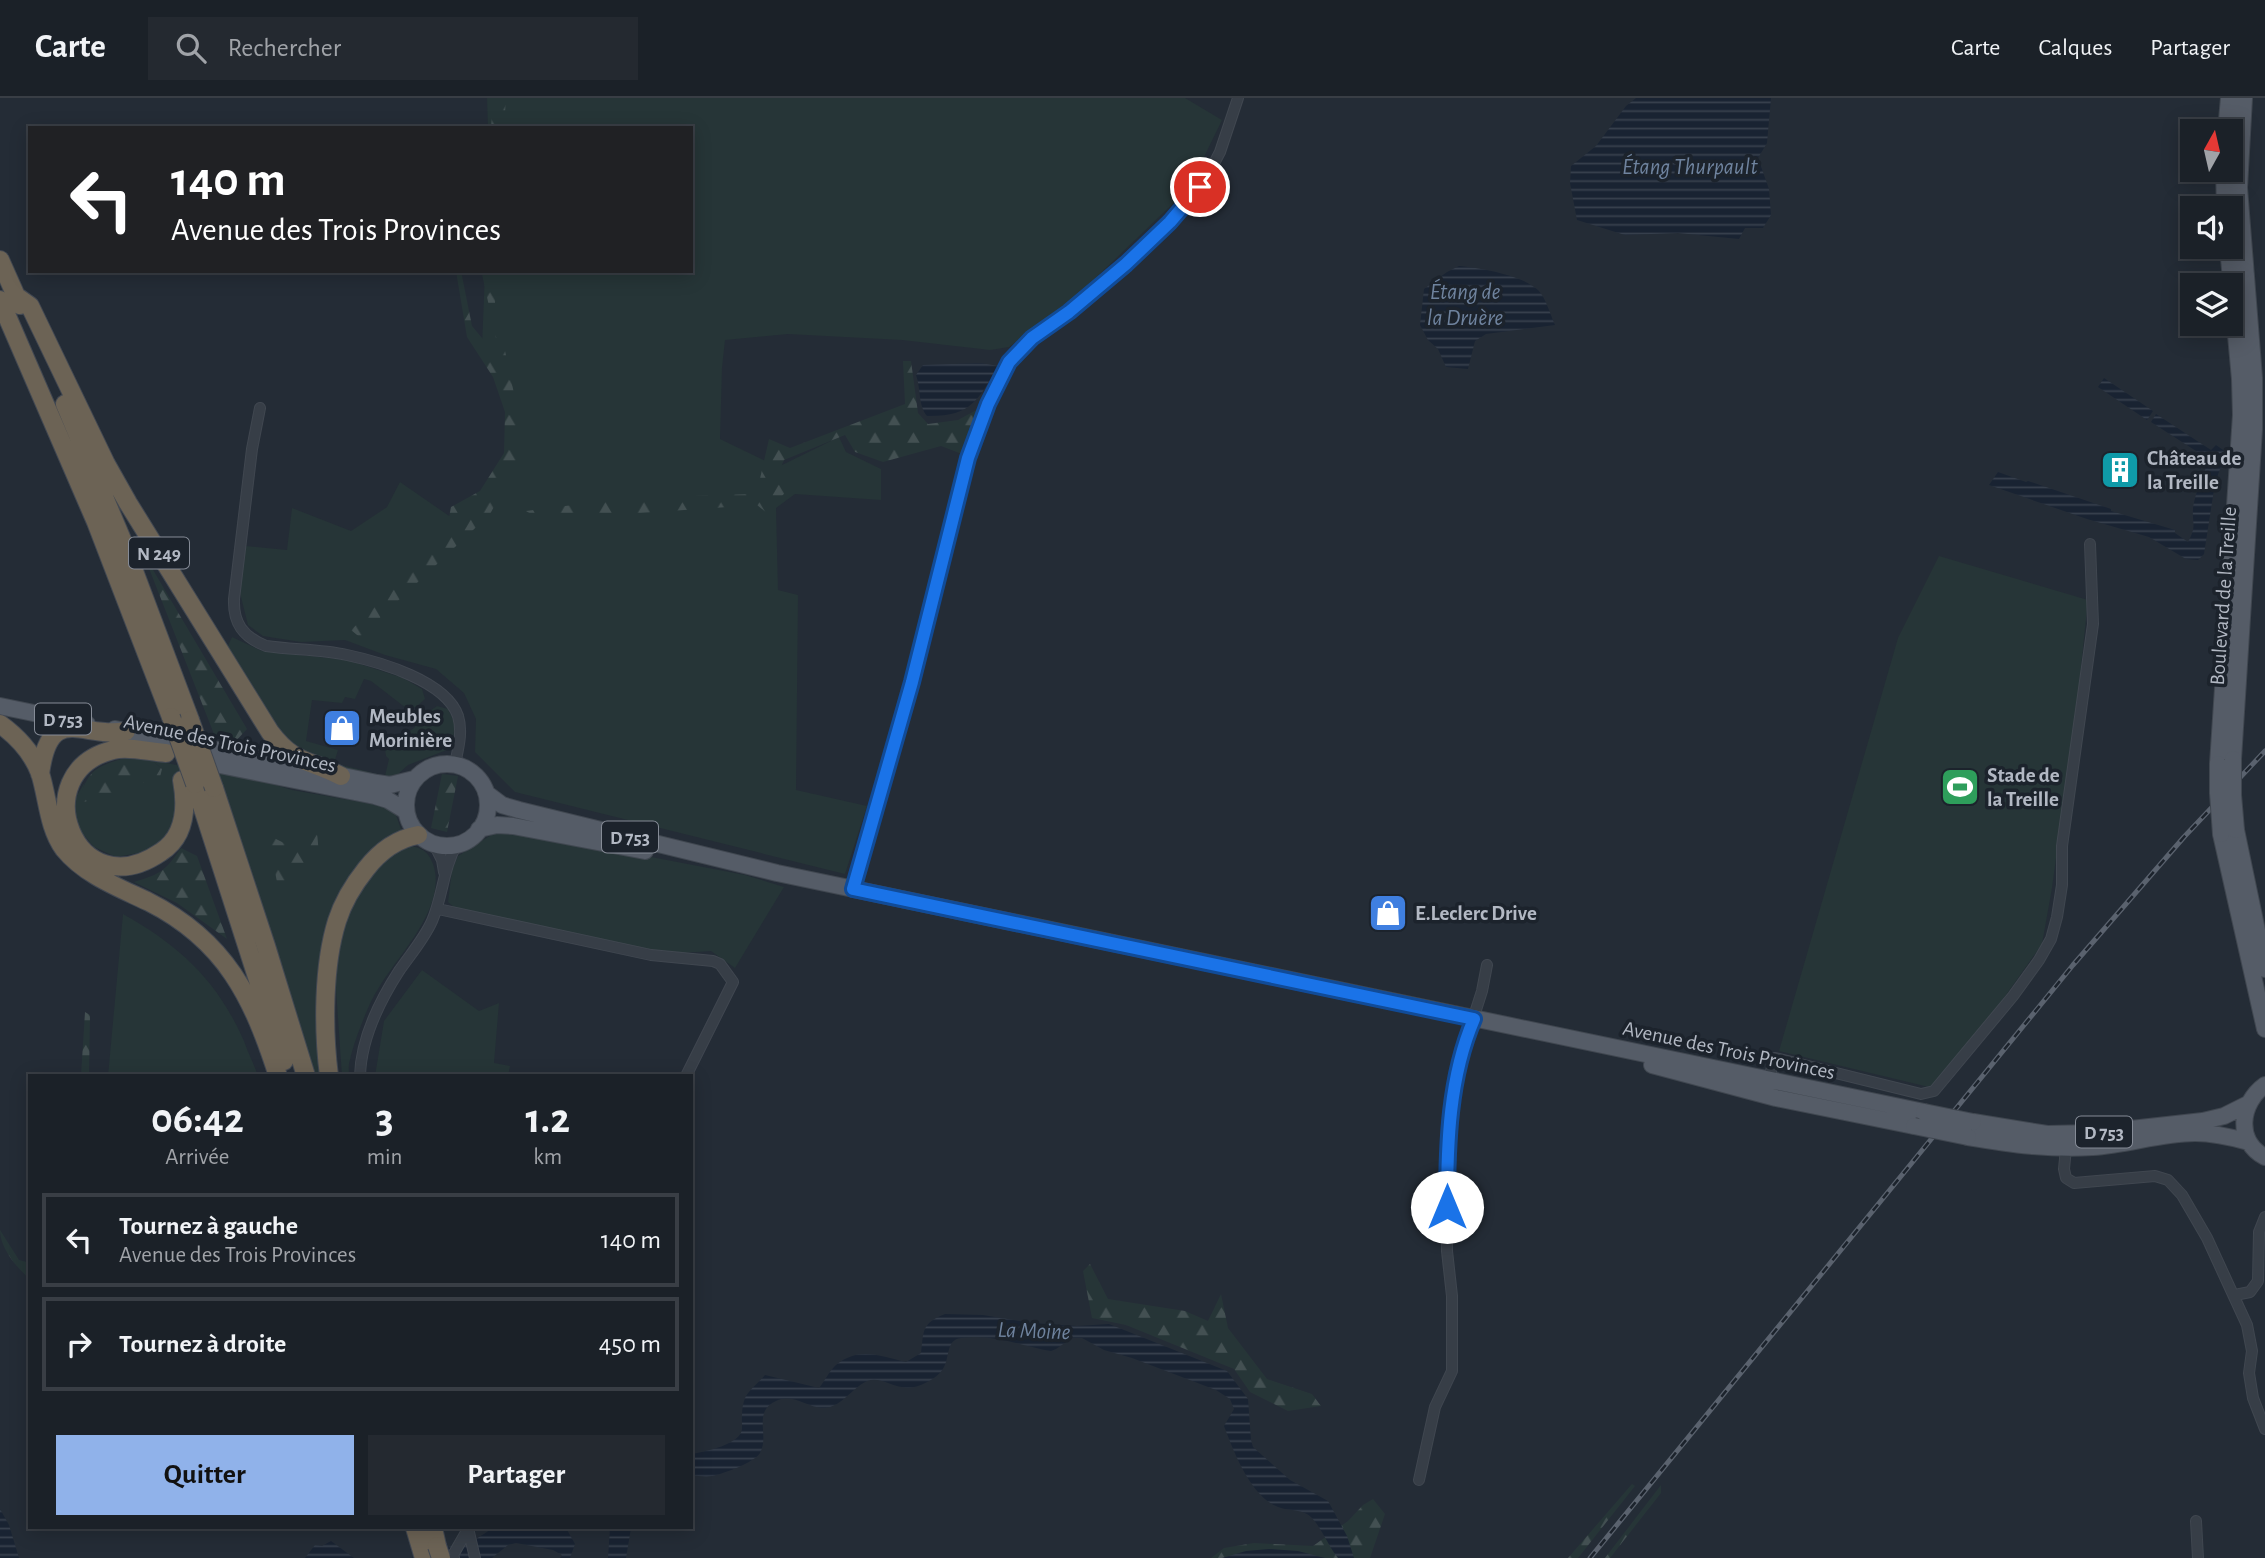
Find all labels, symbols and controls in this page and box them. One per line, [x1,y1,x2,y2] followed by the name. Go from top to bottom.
[148,17,638,80] search box
[172,29,210,67] icon: search
[35,31,106,64] text: Carte
[228,35,341,61] text: Rechercher
[1951,36,2000,60] text: Carte
[2038,36,2112,60] text: Calques
[2150,36,2230,60] text: Partager
[2180,119,2244,182] north arrow
[2180,119,2243,336] map controls
[1622,153,1758,179] water label: Étang Thurpault
[56,154,147,245] icon: left
[171,156,286,205] text: 140 m
[1170,157,1230,217] pin
[1181,168,1219,206] icon: arrive
[2180,196,2243,259] button: sound
[171,214,501,246] text: Avenue des Trois Provinces
[2180,273,2243,336] button: layers
[1427,278,1504,330] water label: Étang de la Druère
[2147,448,2241,493] place label: Château de la Treille
[2099,449,2141,491] building icon: Château de la Treille
[2207,506,2240,686] street label: Boulevard de la Treille
[129,538,189,568] road number: N 249
[35,704,91,734] road number: D 753
[369,706,452,751] place label: Meubles Morinière
[321,707,363,749] shop icon: Meubles Morinière
[122,711,338,776] street label: Avenue des Trois Provinces
[1987,765,2060,810] place label: Stade de la Treille
[1939,766,1981,808] sports icon: Stade de la Treille
[602,822,658,852] road number: D 753
[1367,892,1409,934] shop icon: E.Leclerc Drive
[1415,903,1537,924] place label: E.Leclerc Drive
[1621,1018,1837,1083] street label: Avenue des Trois Provinces
[151,1098,244,1140] text: 06:42
[376,1098,394,1140] text: 3
[525,1098,570,1140] text: 1.2
[2076,1116,2132,1148] road number: D 753
[165,1146,229,1169] text: Arrivée
[367,1146,402,1169] text: min
[533,1146,562,1169] text: km
[1410,1170,1484,1244] position arrow
[119,1213,298,1239] text: Tournez à gauche
[60,1221,98,1259] icon: left
[601,1227,661,1253] text: 140 m
[119,1244,356,1267] text: Avenue des Trois Provinces
[997,1319,1071,1344] water label: La Moine
[60,1325,98,1363] icon: right
[119,1331,286,1357] text: Tournez à droite
[599,1331,661,1357] text: 450 m
[56,1435,354,1515] button: Quitter
[368,1435,665,1515] button: Partager

